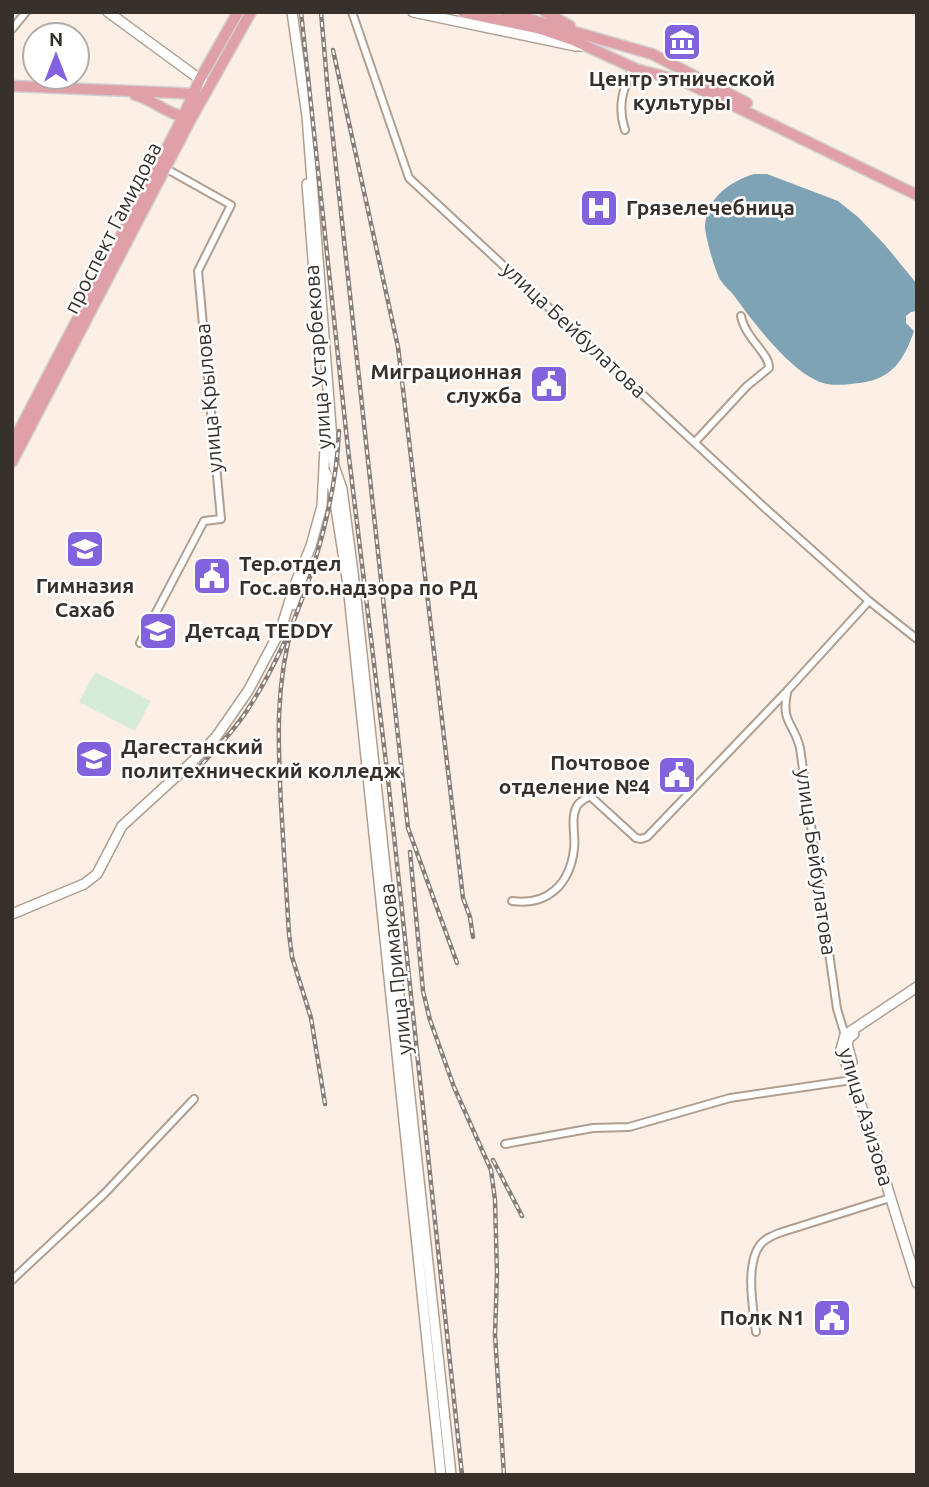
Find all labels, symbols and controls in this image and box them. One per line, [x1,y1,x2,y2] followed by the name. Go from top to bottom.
[21,21,91,91] north arrow
[661,21,703,63] museum icon: Центр этнической культуры
[49,28,63,50] text: N
[589,66,775,114] place label: Центр этнической культуры
[58,138,166,317] street label: проспект Гамидова
[578,187,620,229] hospital icon: Грязелечебница
[626,195,795,219] place label: Грязелечебница
[498,256,652,402] street label: улица Бейбулатова
[299,264,335,450] street label: улица Устарбекова
[190,322,226,474] street label: улица Крылова
[370,359,522,407] place label: Миграционная служба
[528,363,570,405] public building icon: Миграционная служба
[64,528,106,570] school or university icon: Гимназия Сахаб
[239,551,478,599] place label: Тер.отдел Гос.авто.надзора по РД
[191,555,233,597] public building icon: Тер.отдел Гос.авто.надзора по РД
[36,573,134,621] place label: Гимназия Сахаб
[137,610,179,652] school or university icon: Детсад TEDDY
[185,618,334,642] place label: Детсад TEDDY
[121,734,402,782] place label: Дагестанский политехнический колледж
[73,738,115,780] school or university icon: Дагестанский политехнический колледж
[499,750,650,798] place label: Почтовое отделение №4
[656,754,698,796] public building icon: Почтовое отделение №4
[792,767,842,957] street label: улица Бейбулатова
[374,882,416,1056] street label: улица Примакова
[835,1045,899,1189] street label: улица Азизова
[811,1297,853,1339] public building icon: Полк N1
[720,1305,805,1329] place label: Полк N1

